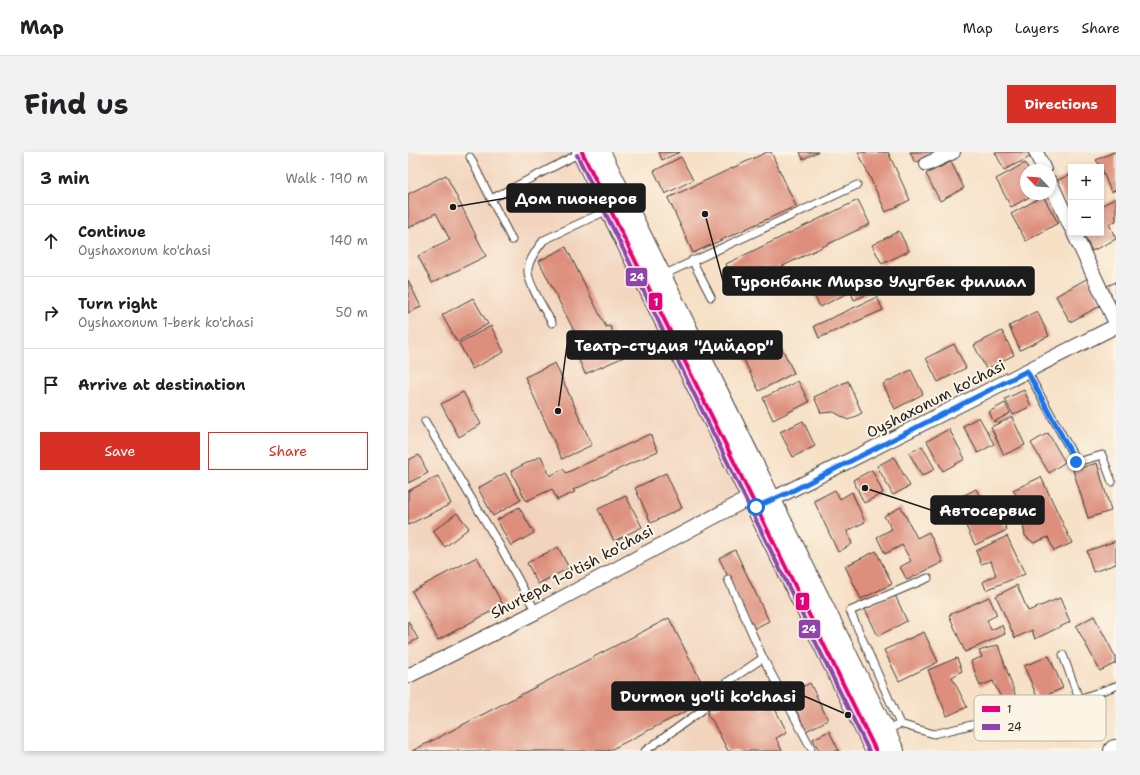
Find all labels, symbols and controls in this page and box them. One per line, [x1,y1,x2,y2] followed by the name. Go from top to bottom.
[20,15,64,40] text: Map
[963,19,993,37] text: Map
[1015,19,1059,37] text: Layers
[1081,19,1120,37] text: Share
[24,85,129,123] text: Find us
[1007,85,1116,123] button: Directions
[1020,164,1056,200] north arrow
[1068,164,1104,236] map controls
[1068,164,1104,200] button: +
[40,167,90,189] text: 3 min
[286,170,368,187] text: Walk · 190 m
[507,184,645,212] callout: Дом пионеров
[515,188,637,209] text: Дом пионеров
[1068,200,1104,236] button: −
[78,222,146,242] text: Continue
[40,230,62,252] icon: ahead
[329,232,368,249] text: 140 m
[78,242,211,259] text: Oyshaxonum ko'chasi
[625,267,648,287] line badge: 24
[723,267,1034,295] callout: Туронбанк Мирзо Улугбек филиал
[630,270,645,285] text: 24
[732,271,1027,292] text: Туронбанк Мирзо Улугбек филиал
[648,292,663,311] line badge: 1
[78,294,158,314] text: Turn right
[653,295,659,310] text: 1
[40,302,62,324] icon: right
[335,304,368,321] text: 50 m
[78,314,254,331] text: Oyshaxonum 1-berk ko'chasi
[567,331,782,359] callout: Театр-студия "Дийдор"
[574,335,774,356] text: Театр-студия "Дийдор"
[863,355,1009,443] street label: Oyshaxonum ko'chasi
[40,374,62,396] icon: arrive
[78,375,246,395] text: Arrive at destination
[40,432,200,470] button: Save
[208,432,368,470] button: Share
[1067,453,1085,471] route end
[931,496,1044,524] callout: Автосервис
[747,498,765,516] route start
[939,500,1037,521] text: Автосервис
[487,521,657,623] street label: Shurtepa 1-o'tish ko'chasi
[795,592,810,611] line badge: 1
[799,594,805,609] text: 1
[798,619,821,639] line badge: 24
[802,622,817,637] text: 24
[612,682,804,710] callout: Durmon yo'li ko'chasi
[620,686,796,707] text: Durmon yo'li ko'chasi
[974,695,1106,741] legend
[1007,702,1012,717] text: 1
[1007,720,1022,735] text: 24

